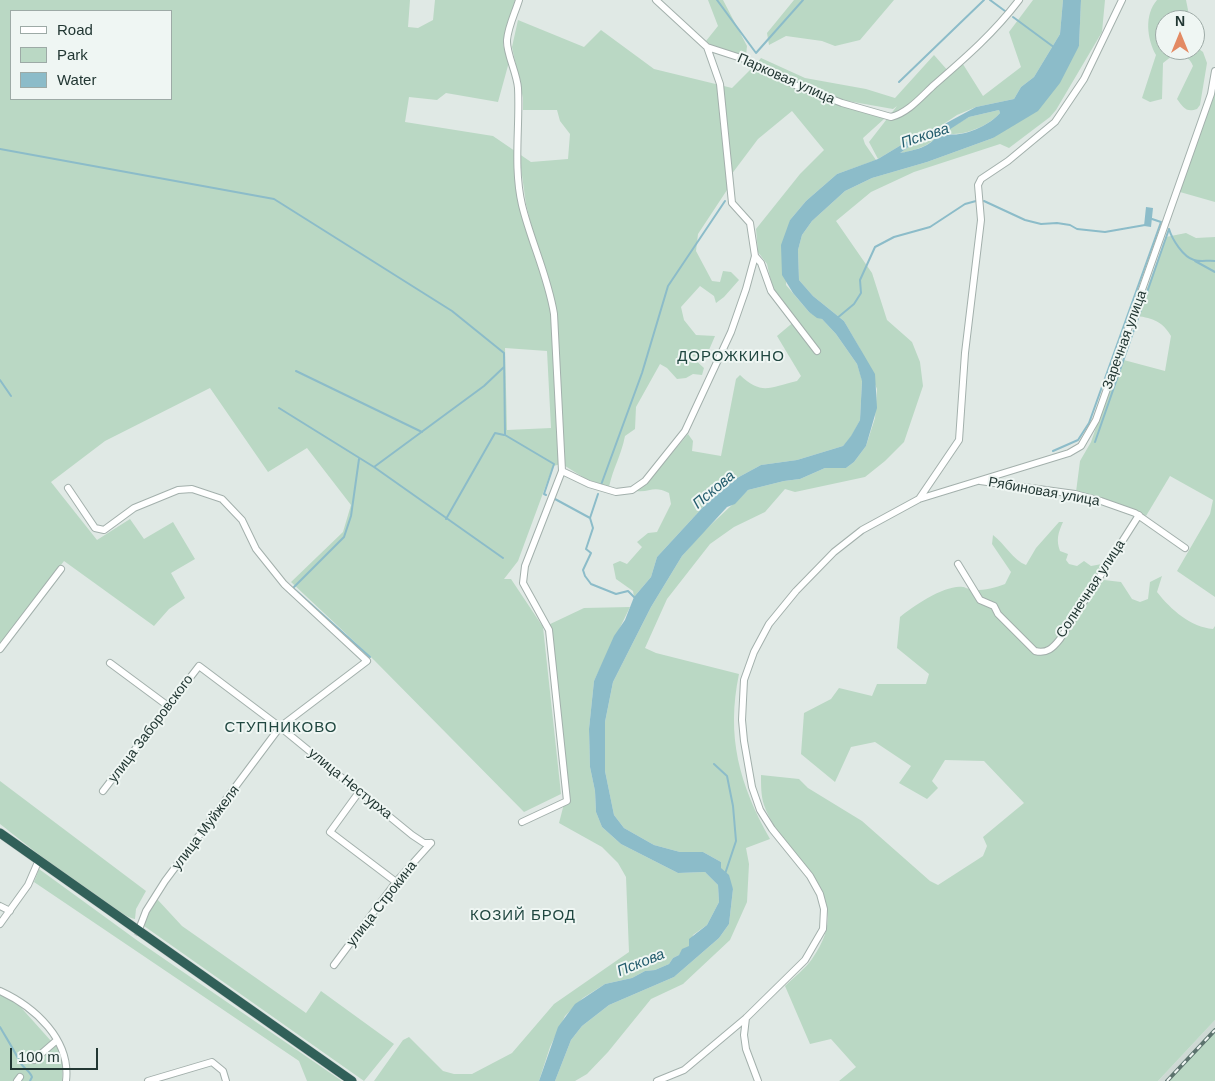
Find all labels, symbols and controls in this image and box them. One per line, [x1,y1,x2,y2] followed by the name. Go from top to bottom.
[10,10,172,100] legend
[1155,10,1205,60] north arrow
[1175,13,1185,29] text: N
[57,21,93,38] text: Road
[57,46,88,63] text: Park
[735,50,837,108] street label: Парковая улица
[57,71,96,88] text: Water
[899,120,951,152] water label: Пскова
[1099,288,1151,392] street label: Заречная улица
[676,348,786,366] district label: ДОРОЖКИНО
[689,467,739,513] water label: Пскова
[987,474,1101,510] street label: Рябиновая улица
[1053,537,1129,641] street label: Солнечная улица
[105,672,197,786] street label: улица Заборовского
[223,719,339,737] district label: СТУПНИКОВО
[305,745,395,823] street label: улица Нестурха
[169,782,243,874] street label: улица Муйжеля
[343,858,421,950] street label: улица Строкина
[469,907,577,925] district label: КОЗИЙ БРОД
[615,945,667,981] water label: Пскова
[12,1038,100,1070] scale bar
[18,1048,60,1065] text: 100 m

